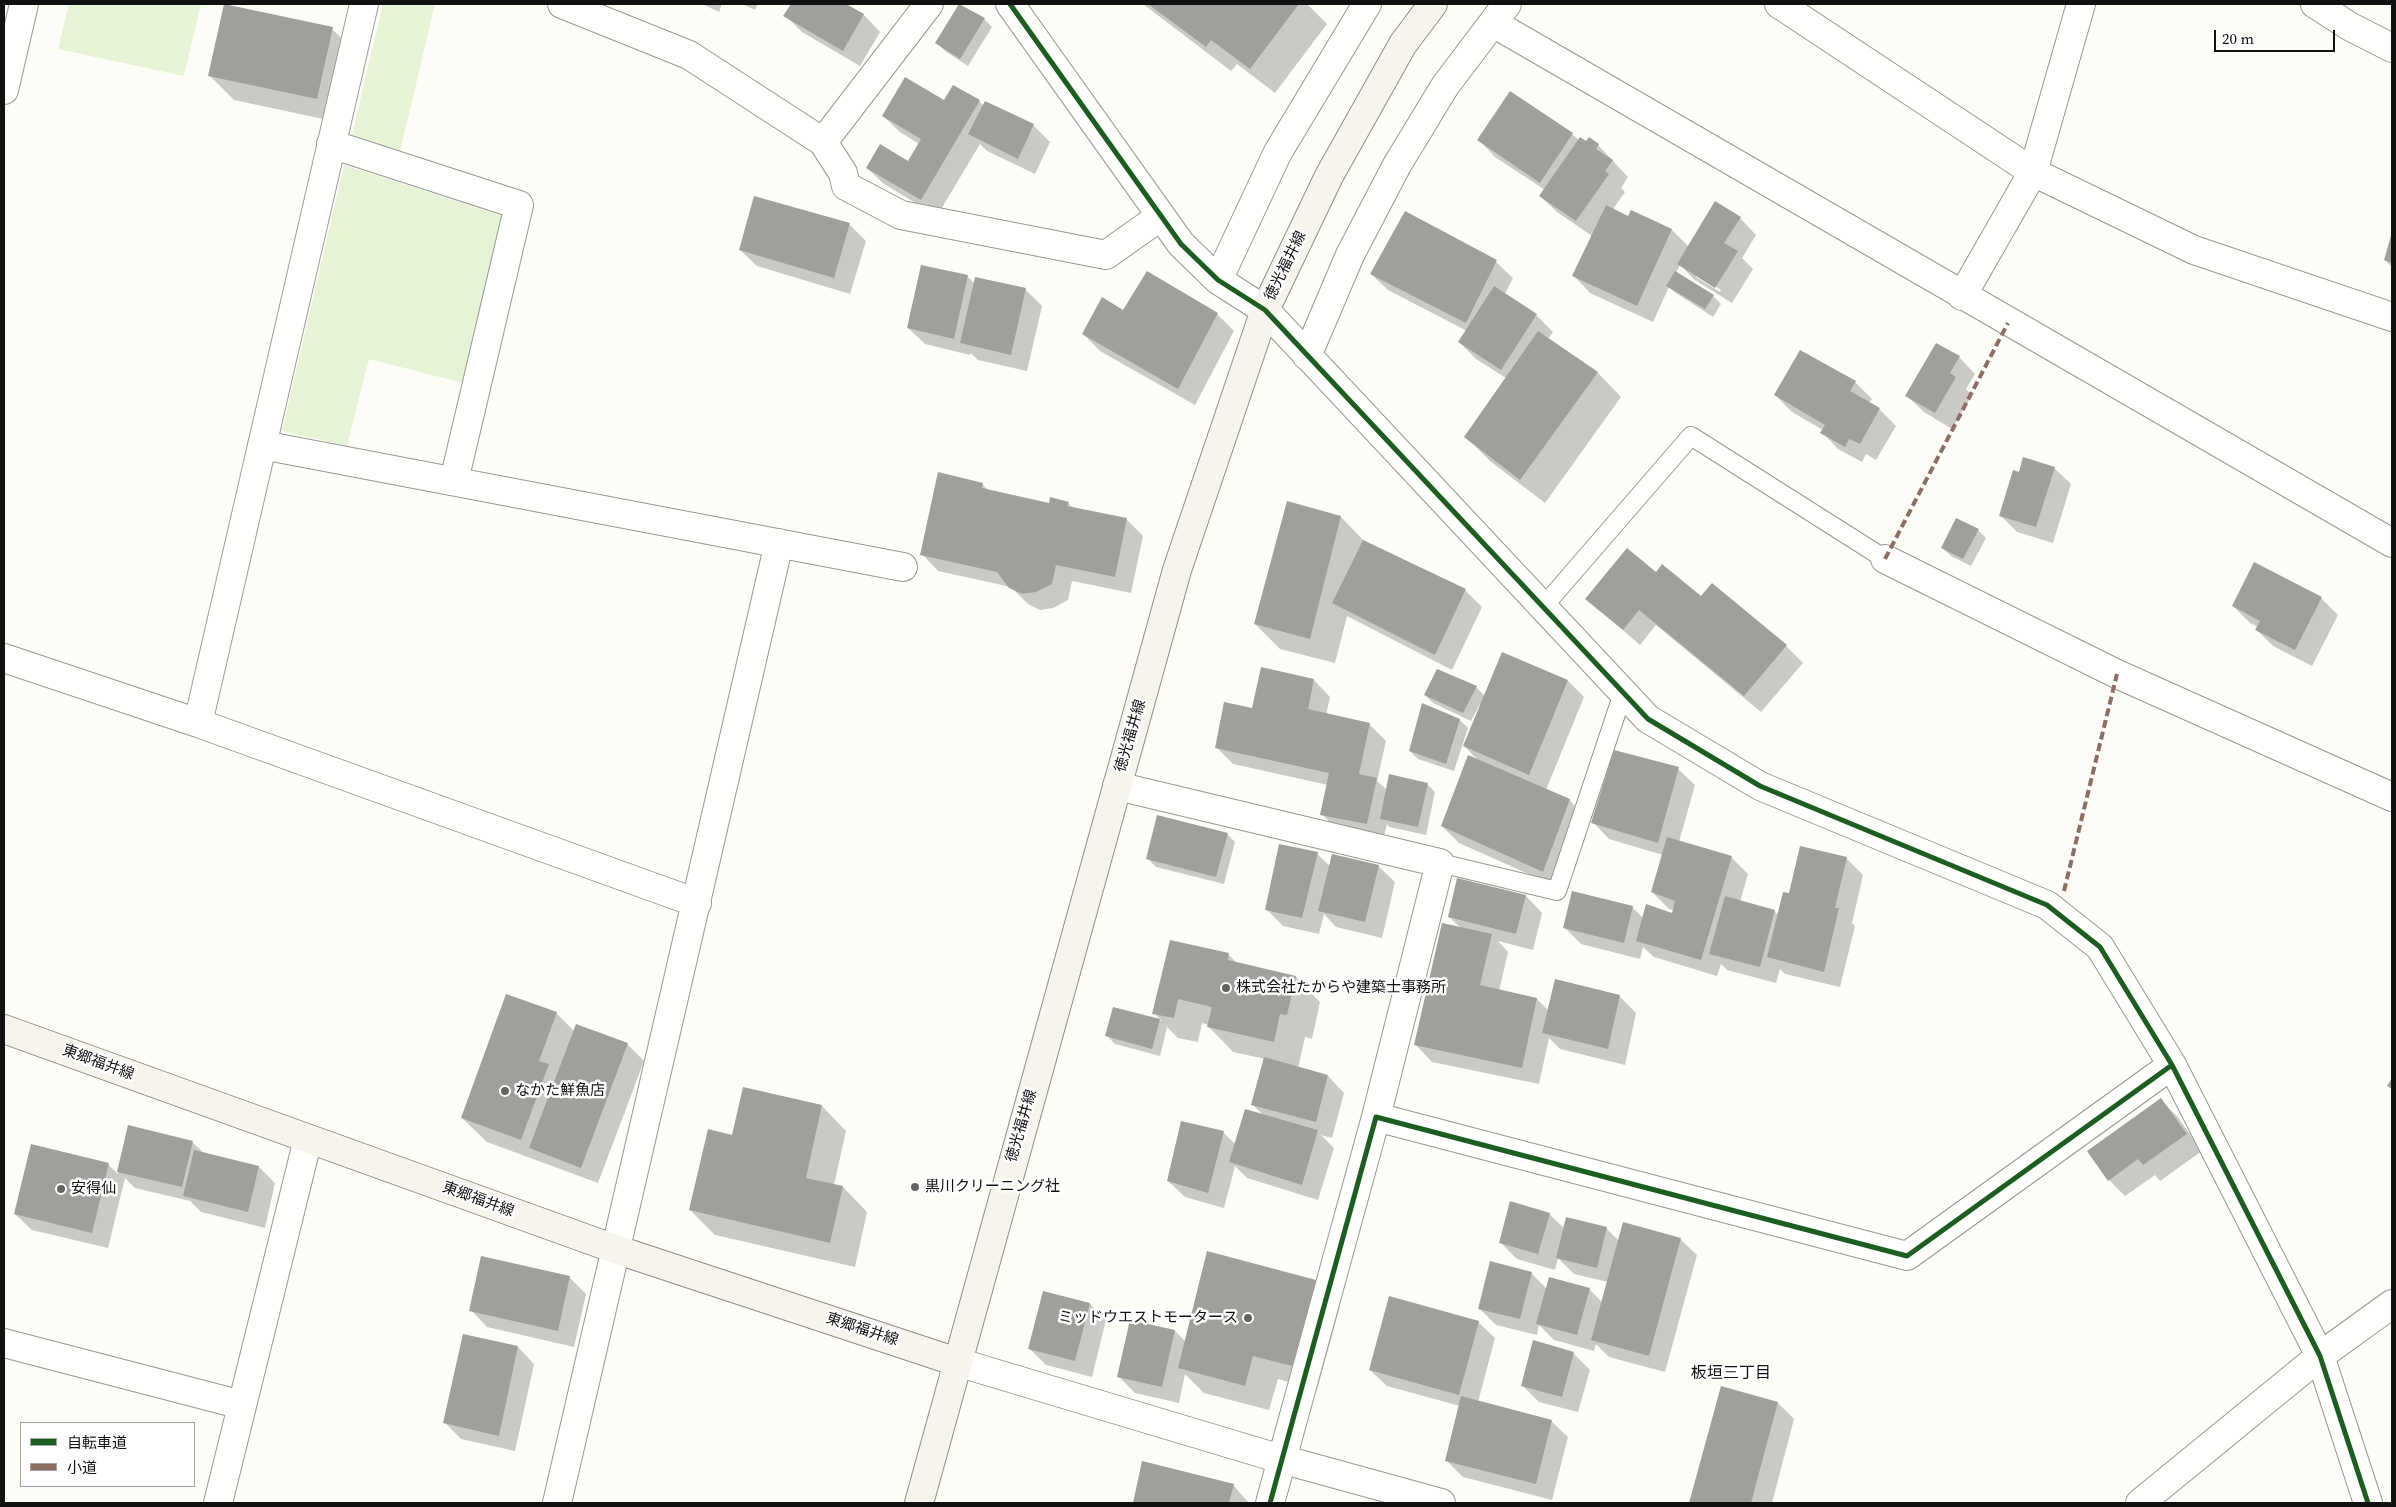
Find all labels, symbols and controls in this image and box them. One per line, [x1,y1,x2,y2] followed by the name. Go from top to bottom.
[2216,20,2337,52] scale bar
[2222,28,2254,49] text: 20 m
[1261,228,1311,304] street label: 徳光福井線
[1112,697,1150,775] street label: 徳光福井線
[1236,979,1446,997] place label: 株式会社たからや建築士事務所
[1220,982,1232,994] marker: 株式会社たからや建築士事務所
[60,1042,136,1084] street label: 東郷福井線
[515,1082,605,1100] place label: なかた鮮魚店
[499,1085,511,1097] marker: なかた鮮魚店
[1003,1087,1041,1165] street label: 徳光福井線
[925,1178,1060,1196] place label: 黒川クリーニング社
[440,1179,516,1221] street label: 東郷福井線
[71,1180,116,1198] place label: 安得仙
[909,1181,921,1193] marker: 黒川クリーニング社
[55,1183,67,1195] marker: 安得仙
[1058,1309,1238,1327] place label: ミッドウエストモータース
[824,1310,900,1350] street label: 東郷福井線
[1242,1312,1254,1324] marker: ミッドウエストモータース
[1691,1364,1771,1384] district label: 板垣三丁目
[20,1422,195,1487] legend
[67,1432,127,1453] text: 自転車道
[67,1457,97,1478] text: 小道

